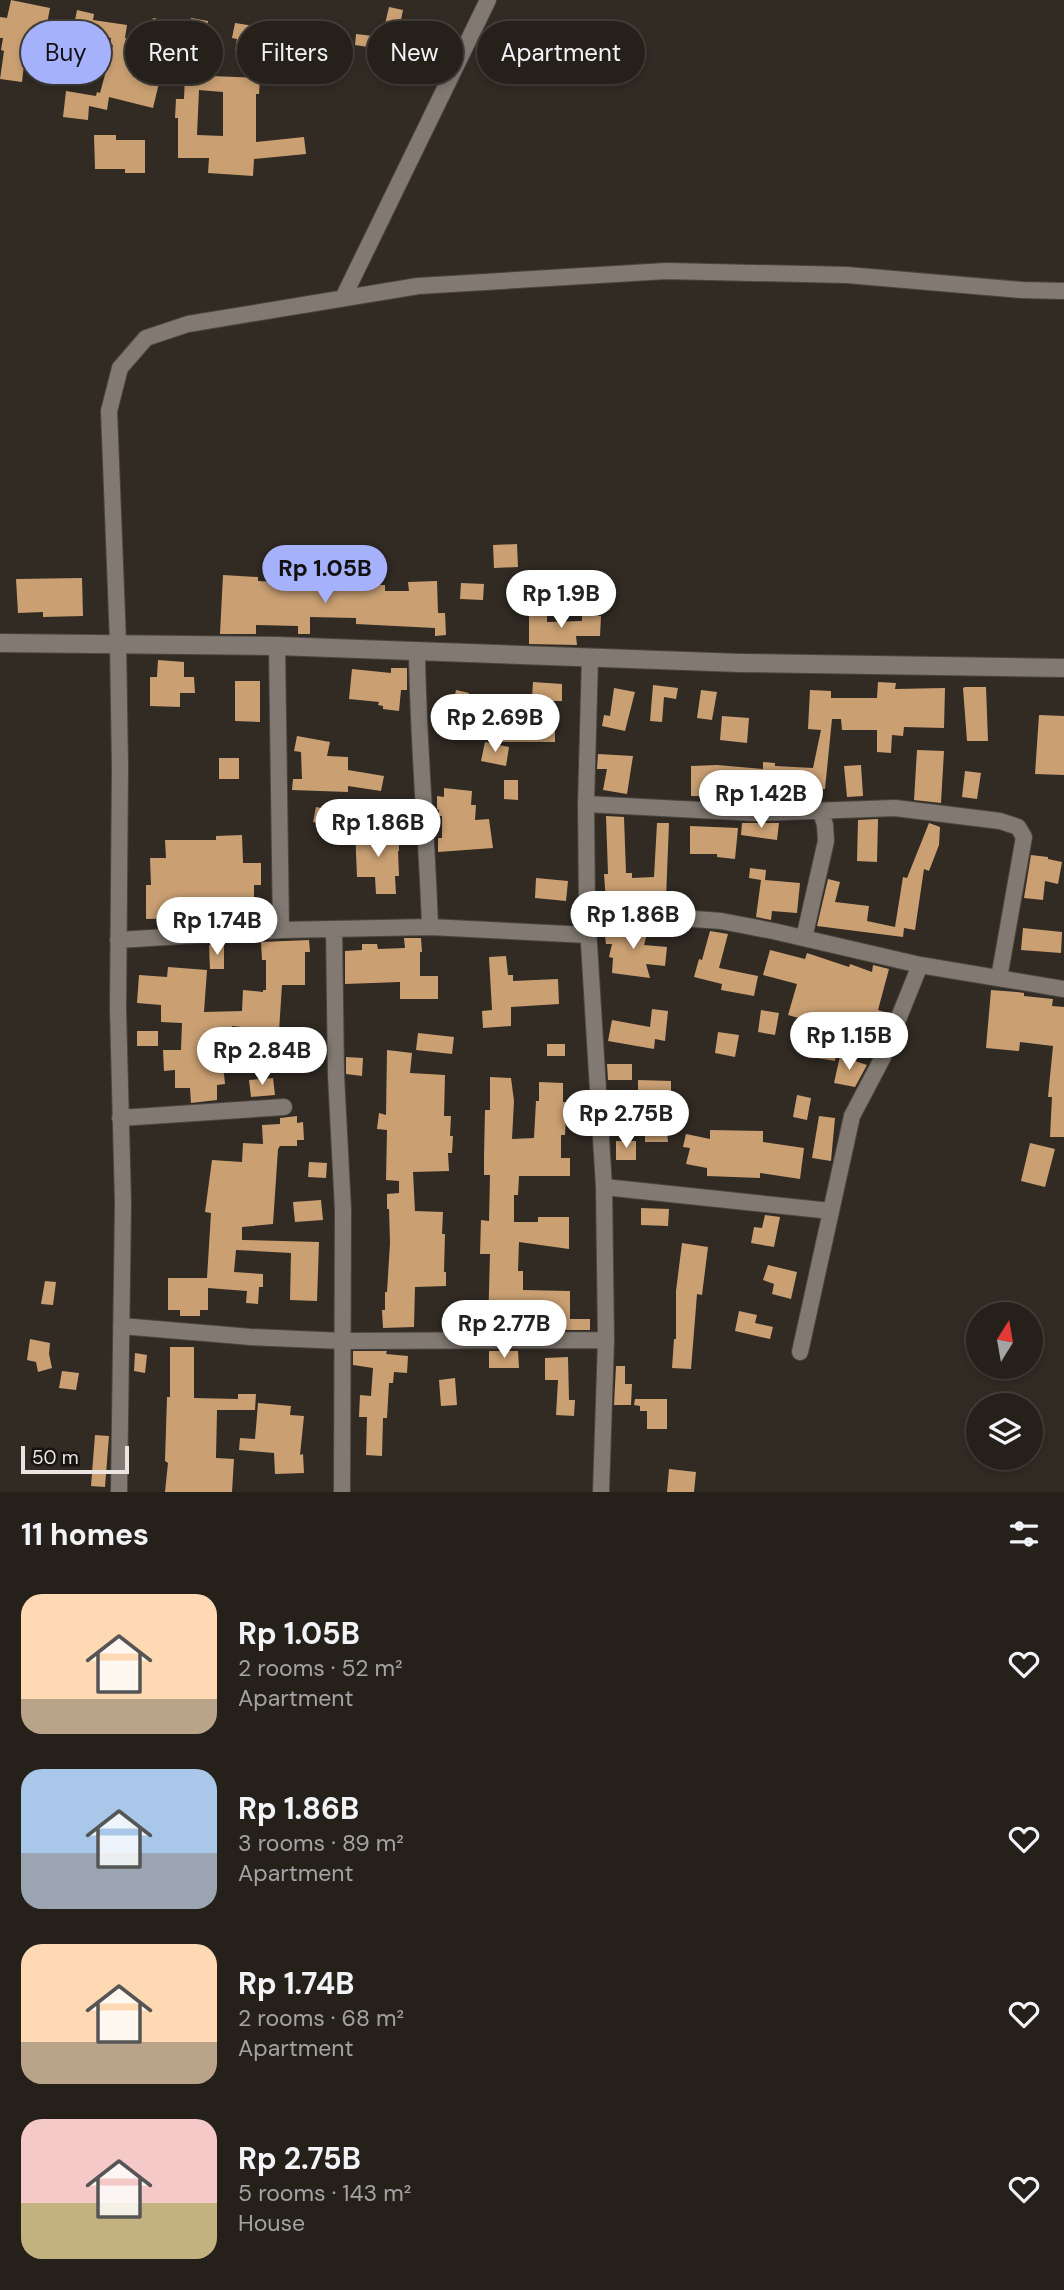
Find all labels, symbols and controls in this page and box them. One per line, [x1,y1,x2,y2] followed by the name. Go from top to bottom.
[21,21,111,84] chip: Buy
[125,21,223,84] chip: Rent
[237,21,353,84] chip: Filters
[367,21,463,84] chip: New
[477,21,645,84] chip: Apartment
[253,546,397,605] pin: Rp 1.05B
[278,553,372,583] text: Rp 1.05B
[496,570,626,630] pin: Rp 1.9B
[522,578,600,608] text: Rp 1.9B
[423,694,567,754] pin: Rp 2.69B
[447,702,543,732] text: Rp 2.69B
[689,770,833,830] pin: Rp 1.42B
[715,778,807,808] text: Rp 1.42B
[306,800,450,859] pin: Rp 1.86B
[332,807,424,837] text: Rp 1.86B
[561,892,705,951] pin: Rp 1.86B
[145,898,289,957] pin: Rp 1.74B
[587,899,679,929] text: Rp 1.86B
[172,905,262,935] text: Rp 1.74B
[777,1012,921,1072] pin: Rp 1.15B
[806,1020,892,1050] text: Rp 1.15B
[190,1028,334,1087] pin: Rp 2.84B
[213,1035,311,1065] text: Rp 2.84B
[554,1090,698,1150] pin: Rp 2.75B
[579,1098,673,1128] text: Rp 2.75B
[432,1300,576,1360] pin: Rp 2.77B
[966,1302,1043,1379] north arrow
[966,1302,1043,1470] map controls
[458,1308,550,1338] text: Rp 2.77B
[966,1393,1043,1470] button: layers
[21,1443,130,1475] scale bar
[32,1445,79,1470] text: 50 m
[21,1515,149,1554] text: 11 homes
[1005,1515,1043,1553] icon: filters
[238,1614,360,1653] text: Rp 1.05B
[77,1622,161,1706] icon: home
[1005,1645,1043,1683] icon: heart
[238,1653,403,1683] text: 2 rooms · 52 m²
[238,1683,353,1713] text: Apartment
[238,1789,359,1828] text: Rp 1.86B
[77,1797,161,1881] icon: home
[1005,1820,1043,1858] icon: heart
[238,1828,404,1858] text: 3 rooms · 89 m²
[238,1858,353,1888] text: Apartment
[238,1964,354,2003] text: Rp 1.74B
[77,1972,161,2056] icon: home
[1005,1995,1043,2033] icon: heart
[238,2003,404,2033] text: 2 rooms · 68 m²
[238,2033,353,2063] text: Apartment
[238,2139,361,2178] text: Rp 2.75B
[77,2147,161,2231] icon: home
[1005,2170,1043,2208] icon: heart
[238,2178,411,2208] text: 5 rooms · 143 m²
[238,2208,305,2238] text: House

